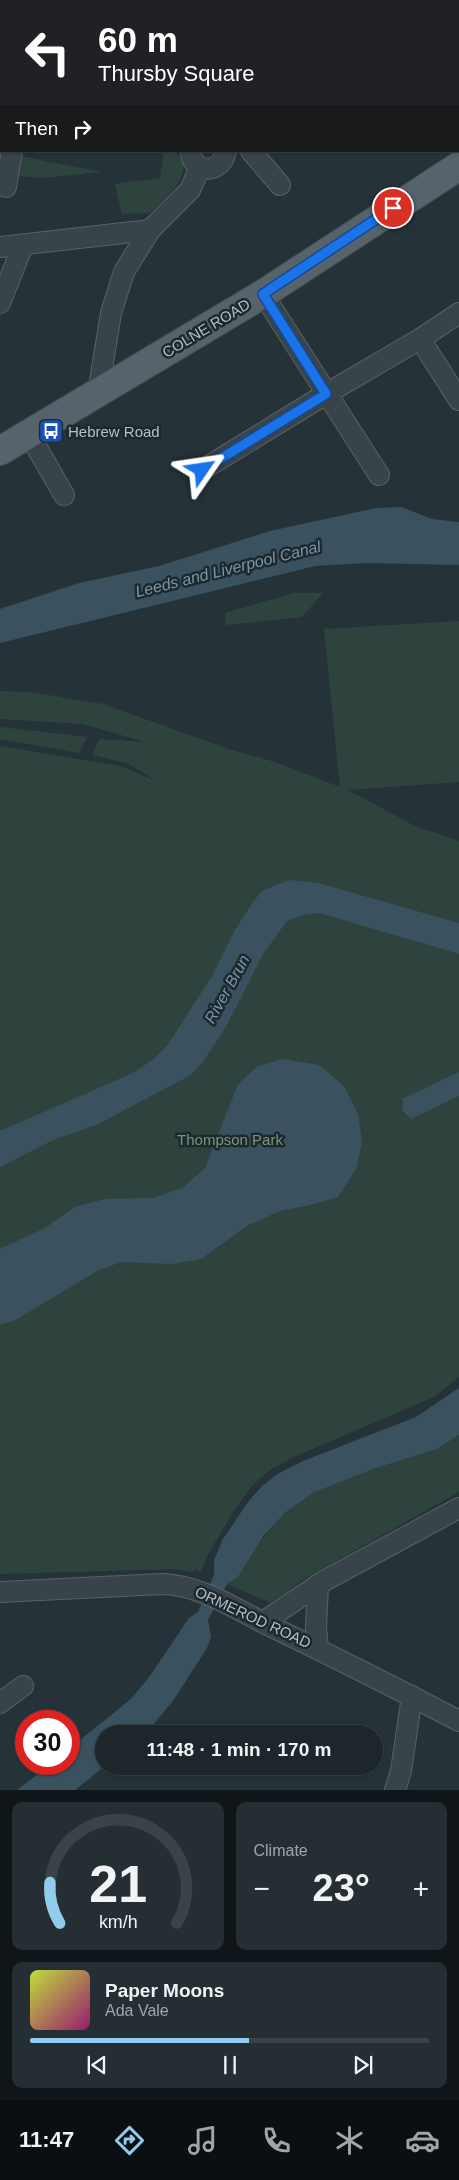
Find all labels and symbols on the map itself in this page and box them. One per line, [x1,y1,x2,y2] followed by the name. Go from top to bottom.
[372,187,414,229] pin
[159,295,253,361] street label: COLNE ROAD
[38,418,64,444] bus stop icon: Hebrew Road
[68,423,160,440] place label: Hebrew Road
[175,443,227,495] position arrow
[134,538,323,600] water label: Leeds and Liverpool Canal
[201,952,253,1026] water label: River Brun
[177,1131,283,1148] park label: Thompson Park
[192,1583,314,1651] street label: ORMEROD ROAD
[15,1710,80,1775] speed limit sign: 30

